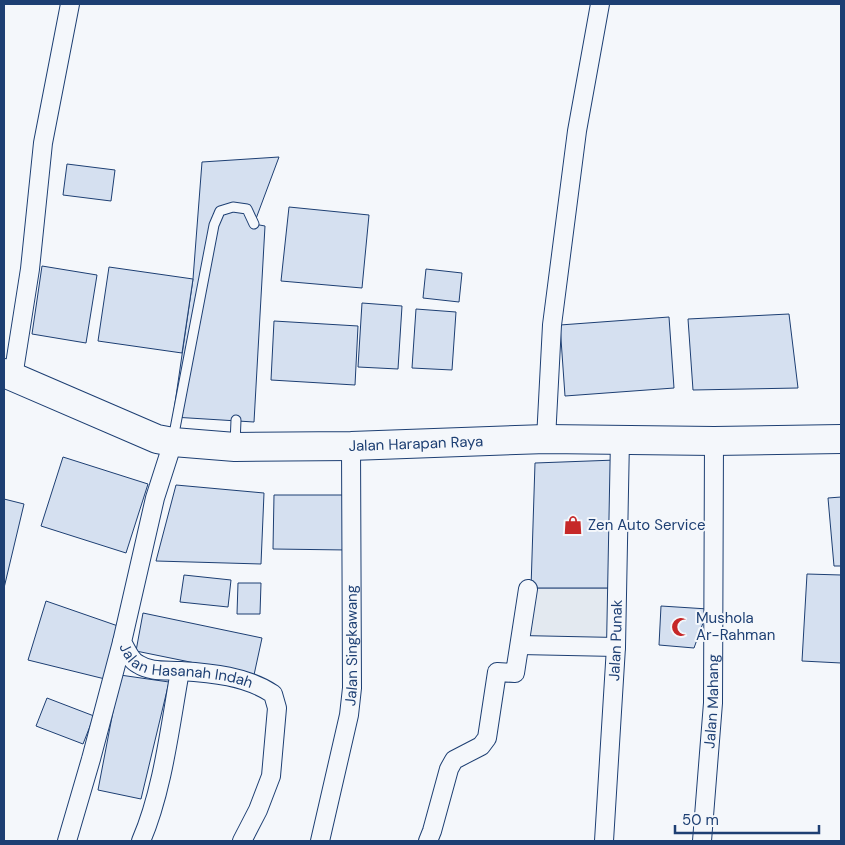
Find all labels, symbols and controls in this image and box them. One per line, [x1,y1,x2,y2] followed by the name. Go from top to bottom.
[348,431,484,456] street label: Jalan Harapan Raya
[562,514,584,536] shop icon: Zen Auto Service
[588,515,706,535] place label: Zen Auto Service
[340,585,362,707] street label: Jalan Singkawang
[604,599,627,682] street label: Jalan Punak
[696,608,775,645] place label: Mushola Ar-Rahman
[670,616,692,638] mosque icon: Mushola Ar-Rahman
[115,640,256,693] street label: Jalan Hasanah Indah
[699,654,723,749] street label: Jalan Mahang
[675,802,819,834] scale bar
[682,810,719,830] text: 50 m

